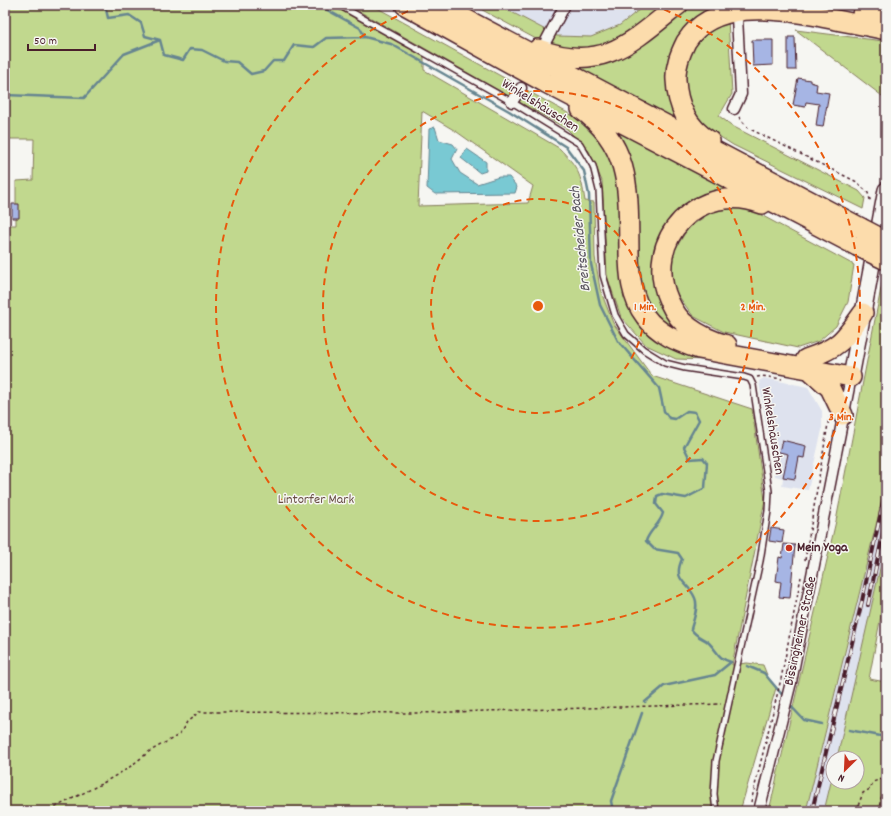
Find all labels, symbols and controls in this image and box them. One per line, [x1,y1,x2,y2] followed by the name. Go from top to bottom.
[28,26,95,52] scale bar
[34,33,57,50] text: 50 m
[497,74,583,138] street label: Winkelshäuschen
[564,184,597,293] water label: Breitscheider Bach
[531,299,545,313] centre of rings
[634,299,656,316] text: 1 Min.
[741,299,765,316] text: 2 Min.
[755,386,789,476] street label: Winkelshäuschen
[829,409,853,426] text: 3 Min.
[278,490,355,510] park label: Lintorfer Mark
[797,538,849,558] place label: Mein Yoga
[784,543,794,553] marker: Mein Yoga
[780,574,822,688] street label: Bissingheimer Straße
[825,750,865,790] north arrow
[835,769,847,786] text: N

